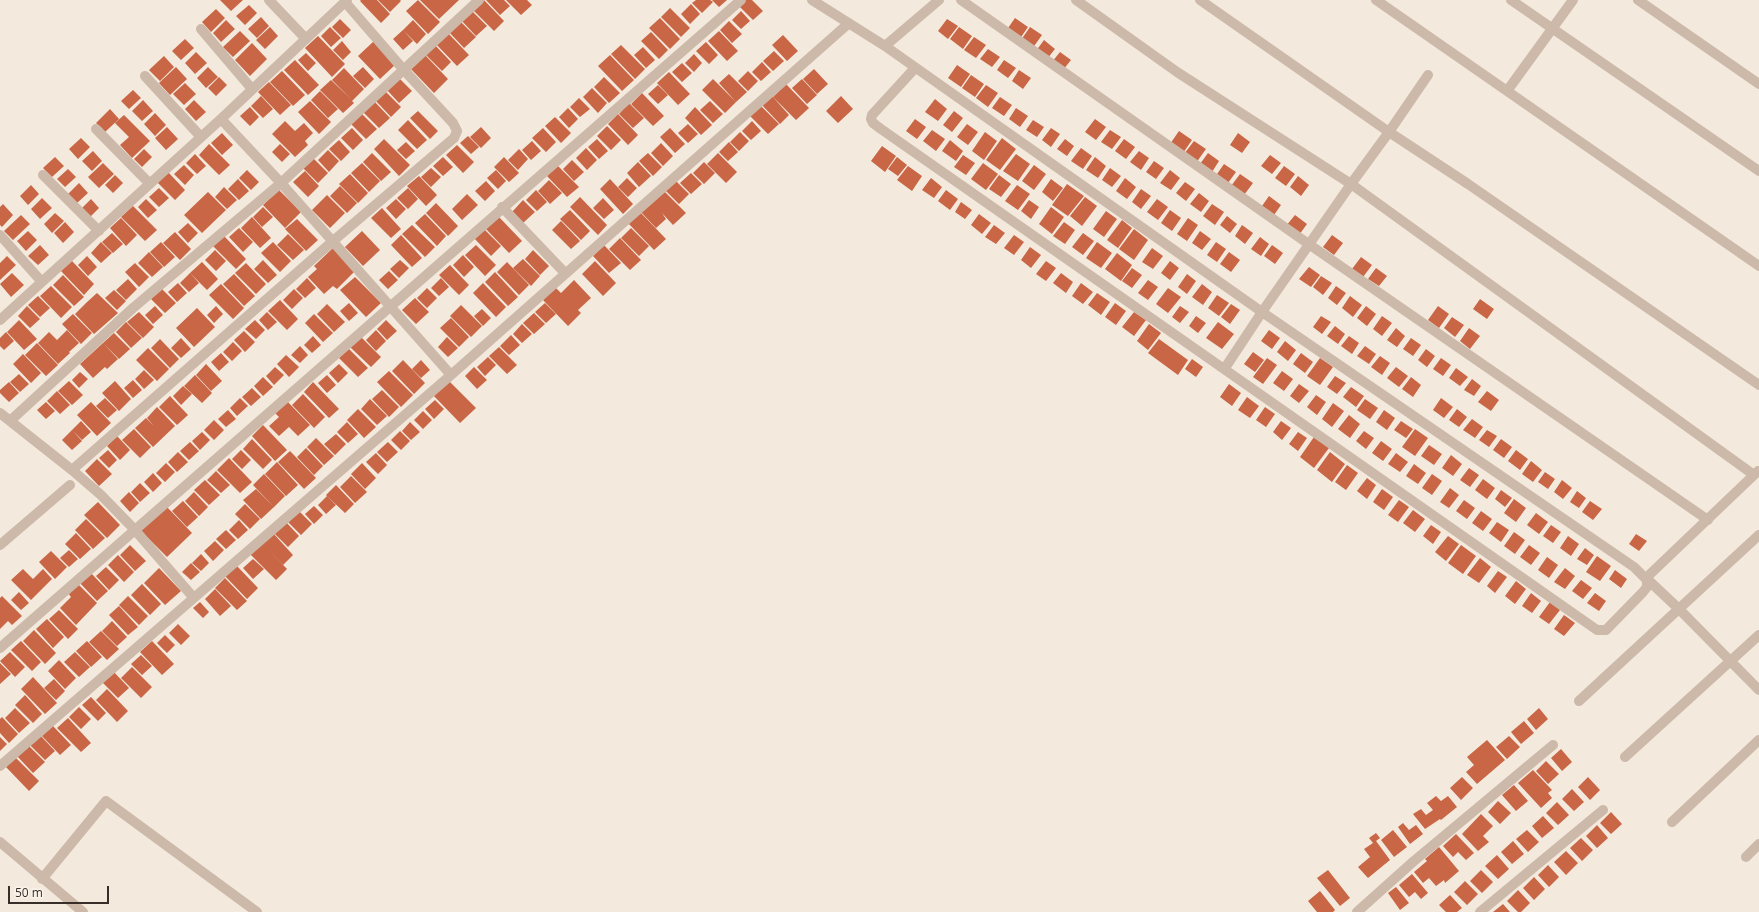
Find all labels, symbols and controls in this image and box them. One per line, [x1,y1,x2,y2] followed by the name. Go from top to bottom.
[10,878,111,904] scale bar
[15,884,43,901] text: 50 m

